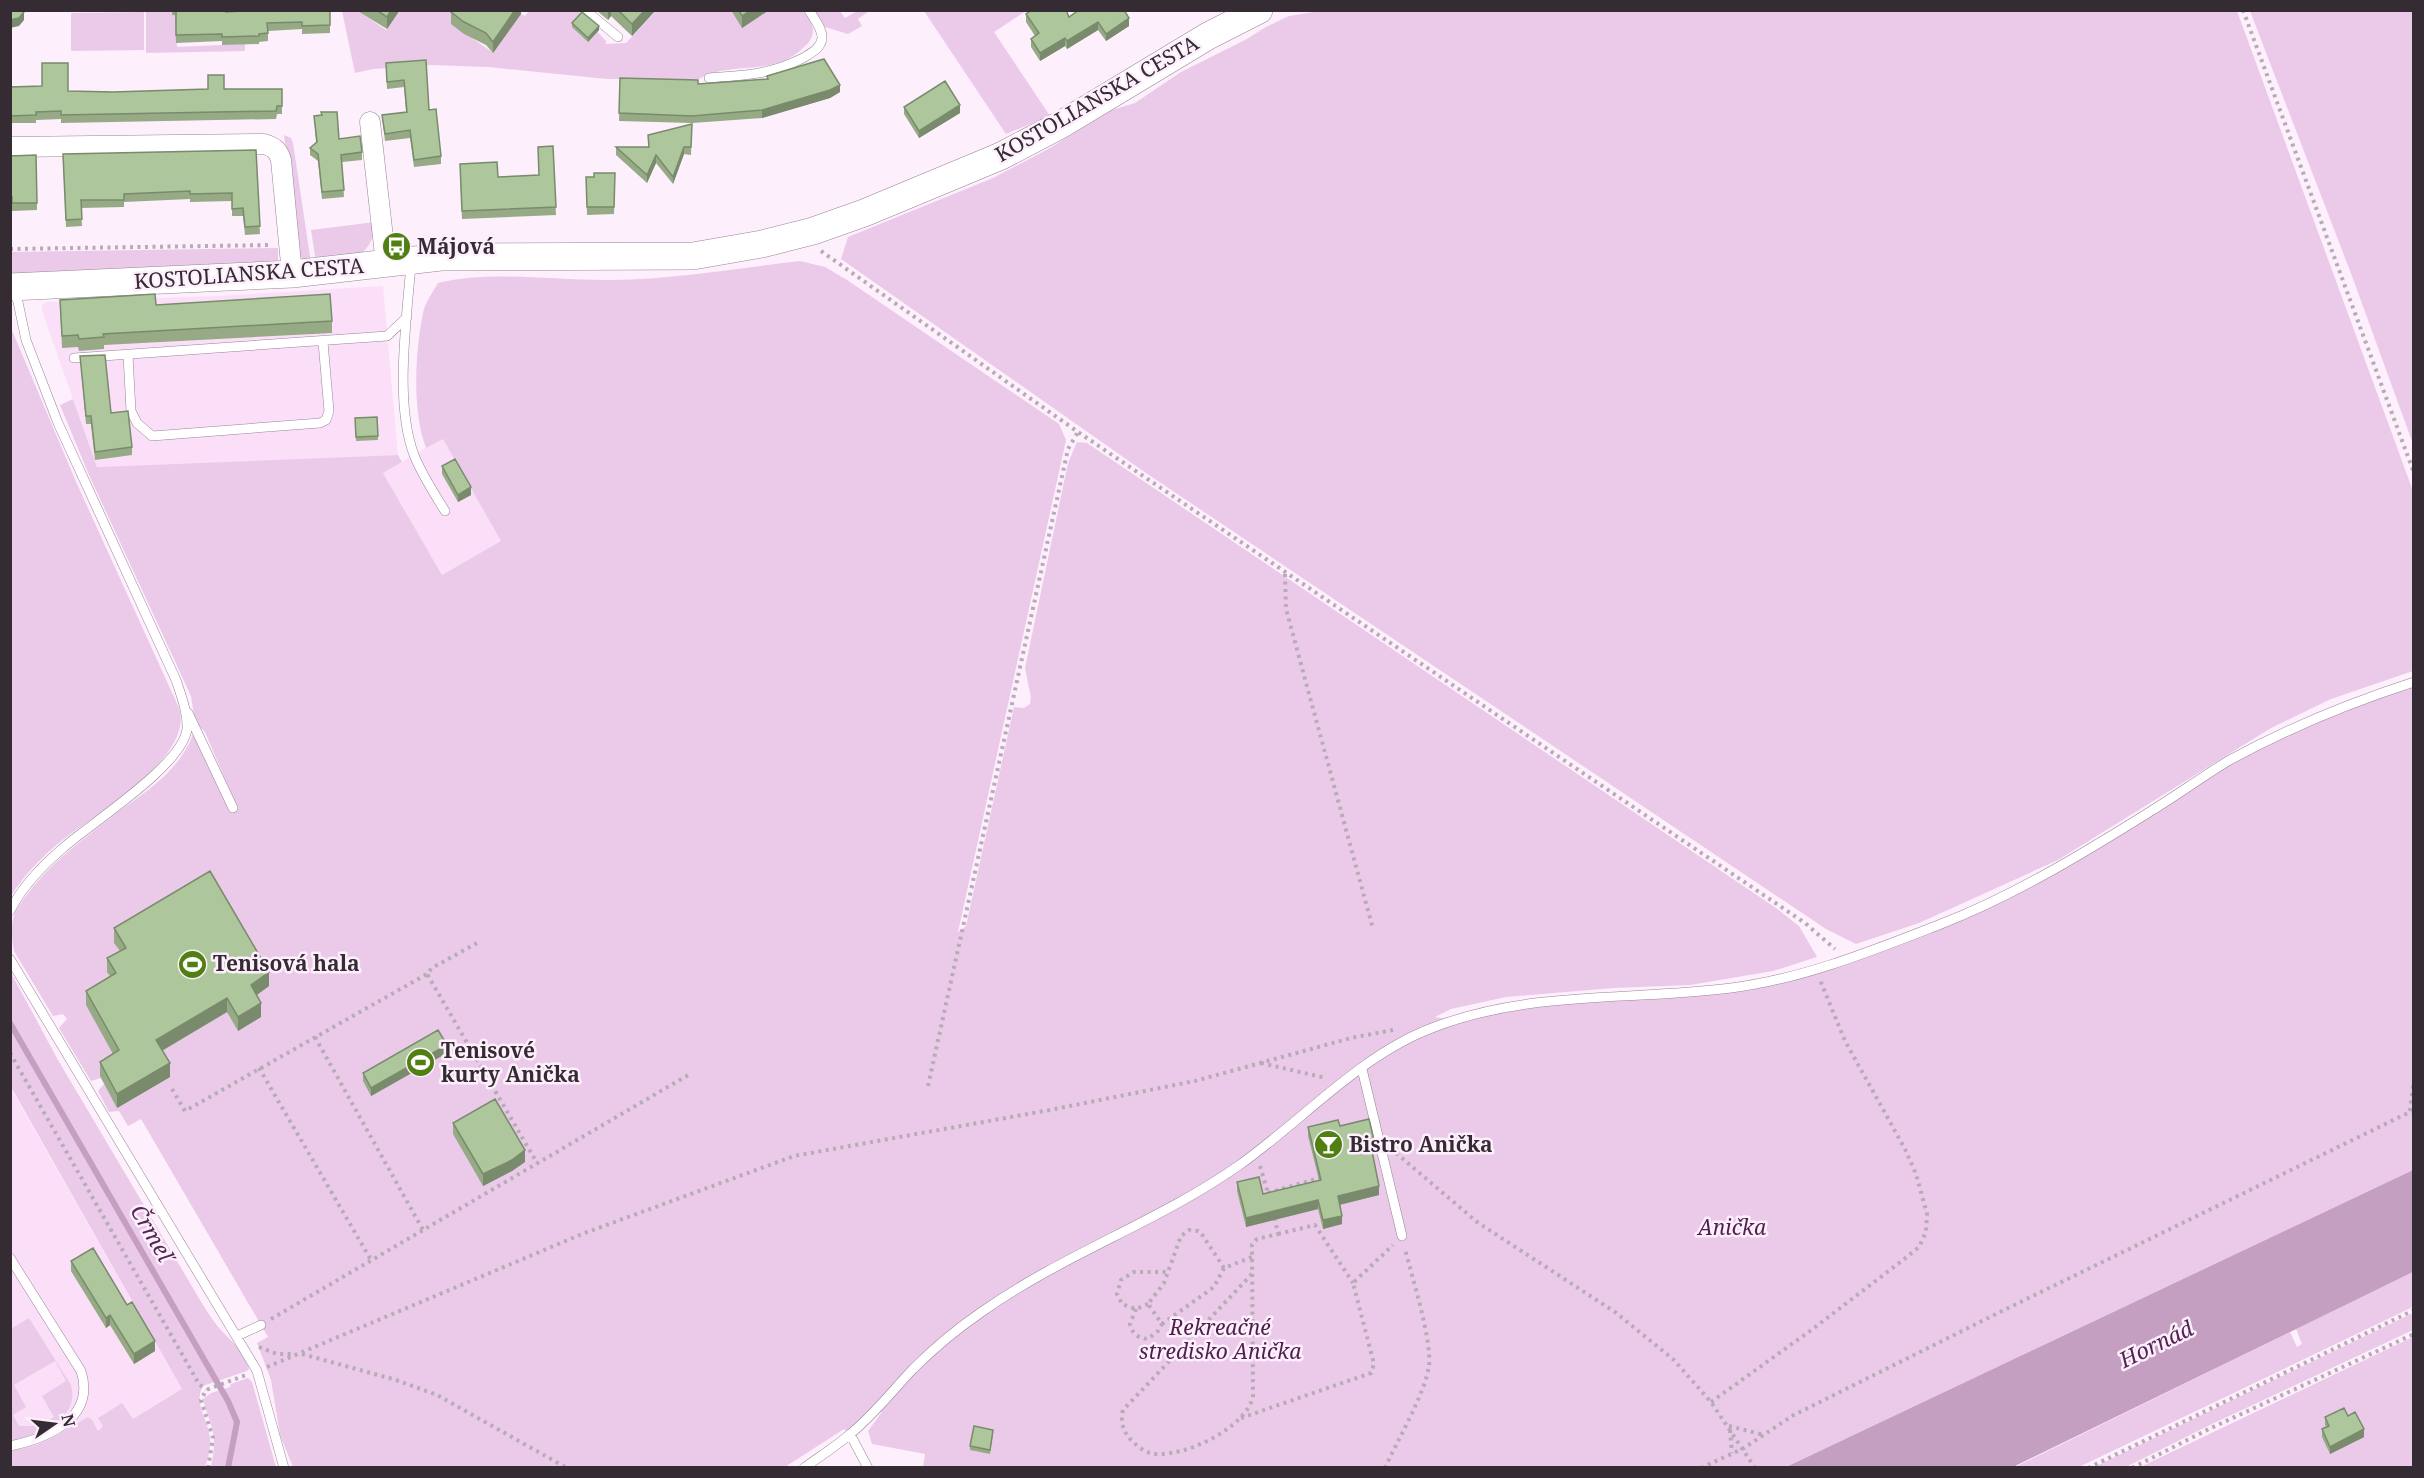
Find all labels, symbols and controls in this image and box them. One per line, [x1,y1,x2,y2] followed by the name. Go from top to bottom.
[990,28,1203,168] street label: KOSTOLIANSKA CESTA
[380,231,412,263] bus stop icon: Májová
[417,232,495,260] place label: Májová
[133,251,365,295] street label: KOSTOLIANSKA CESTA
[176,948,208,980] sports icon: Tenisová hala
[213,949,360,977] place label: Tenisová hala
[441,1036,580,1088] place label: Tenisové kurty Anička
[404,1047,436,1079] sports icon: Tenisové kurty Anička
[1312,1129,1344,1161] bar icon: Bistro Anička
[1349,1130,1493,1158] place label: Bistro Anička
[125,1198,183,1270] water label: Črmeľ
[1696,1213,1767,1241] park label: Anička
[2113,1312,2198,1374] water label: Hornád
[1139,1313,1302,1365] park label: Rekreačné stredisko Anička
[24,1394,84,1454] north arrow
[56,1412,81,1430] text: N

